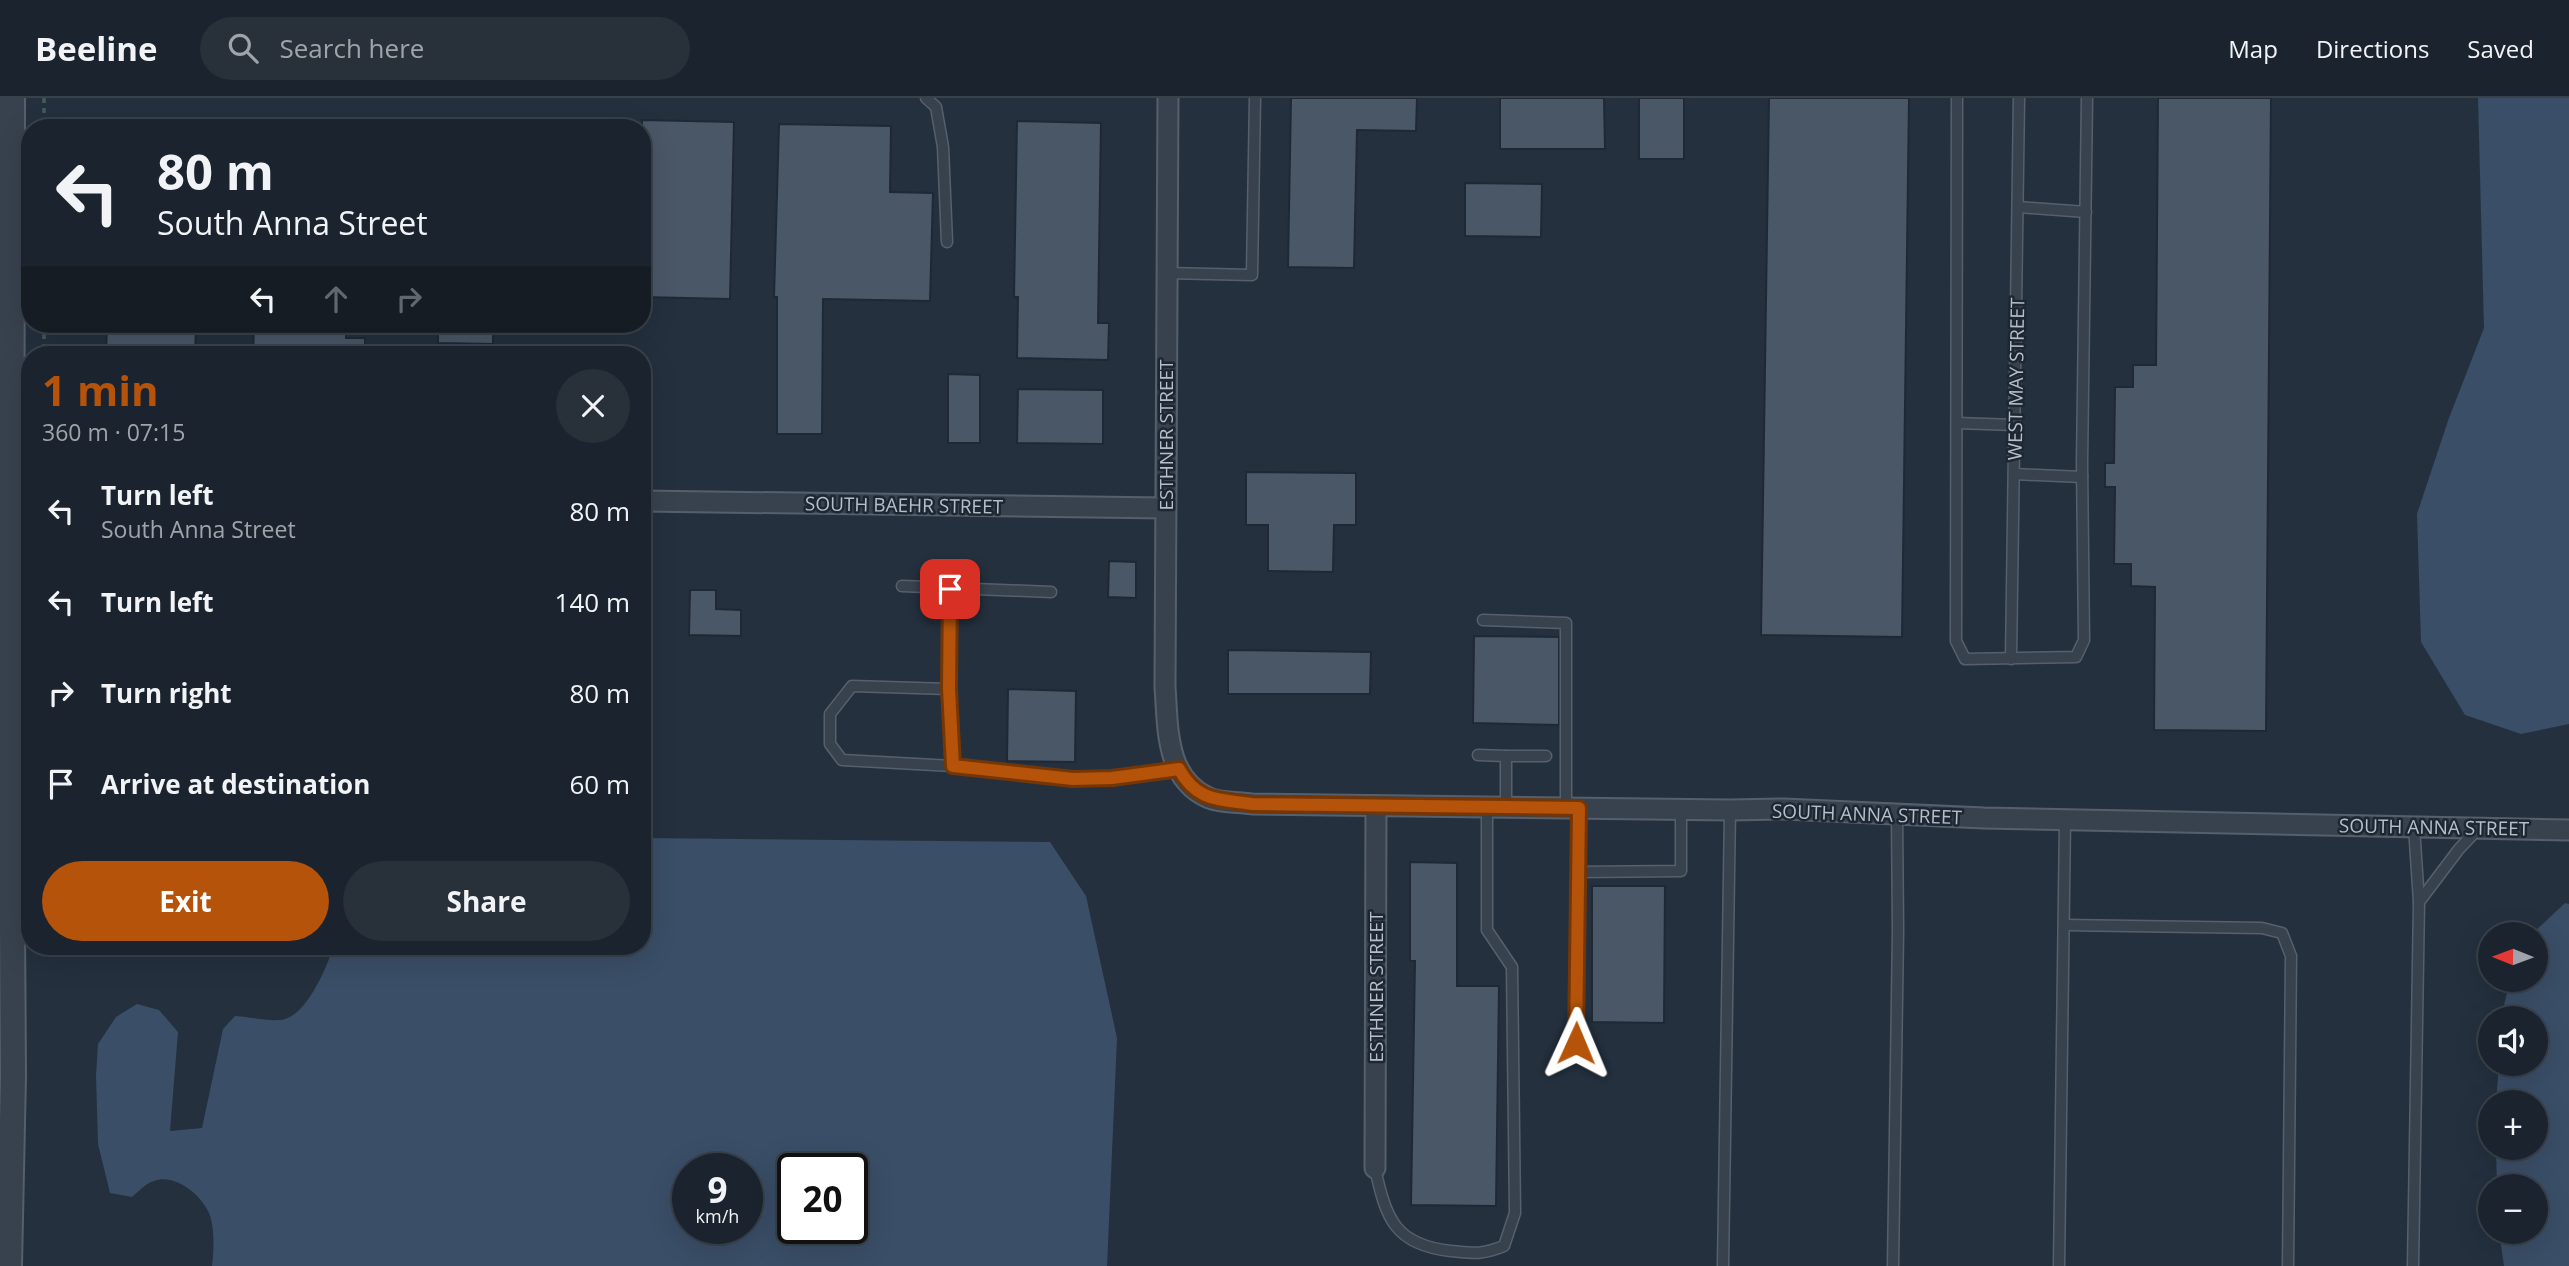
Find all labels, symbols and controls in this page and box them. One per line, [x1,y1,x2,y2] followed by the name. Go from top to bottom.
[200,17,690,80] search box
[35,26,158,71] text: Beeline
[224,29,262,67] icon: search
[280,30,424,66] text: Search here
[2228,32,2278,65] text: Map
[2316,32,2429,65] text: Directions
[2467,32,2534,65] text: Saved
[157,138,274,204] text: 80 m
[42,147,133,238] icon: left
[157,201,428,244] text: South Anna Street
[244,280,282,318] icon: left
[317,280,355,318] icon: ahead
[390,280,428,318] icon: right
[2002,297,2030,461] street label: WEST MAY STREET
[1153,359,1179,511] street label: ESTHNER STREET
[42,361,159,418] text: 1 min
[556,369,630,443] button: close
[42,416,185,448] text: 360 m · 07:15
[101,477,213,513] text: Turn left
[805,490,1004,520] street label: SOUTH BAEHR STREET
[42,492,80,530] icon: left
[569,493,630,529] text: 80 m
[101,513,296,545] text: South Anna Street
[920,559,980,619] pin
[931,570,969,608] icon: arrive
[42,583,80,621] icon: left
[101,584,213,620] text: Turn left
[555,584,630,620] text: 140 m
[42,674,80,712] icon: right
[101,675,232,711] text: Turn right
[569,675,630,711] text: 80 m
[42,765,80,803] icon: arrive
[101,766,370,802] text: Arrive at destination
[569,766,630,802] text: 60 m
[1771,798,1963,830] street label: SOUTH ANNA STREET
[2339,812,2530,842] street label: SOUTH ANNA STREET
[42,861,329,941] button: Exit
[343,861,630,941] button: Share
[1363,911,1389,1063] street label: ESTHNER STREET
[2478,922,2548,992] north arrow
[2478,922,2548,1244] map controls
[1539,1006,1613,1080] position arrow
[2478,1006,2548,1076] button: sound
[2478,1090,2548,1160] button: +
[777,1153,868,1244] speed limit sign: 20
[707,1166,728,1213] text: 9
[2478,1174,2548,1244] button: −
[696,1204,739,1228] text: km/h

